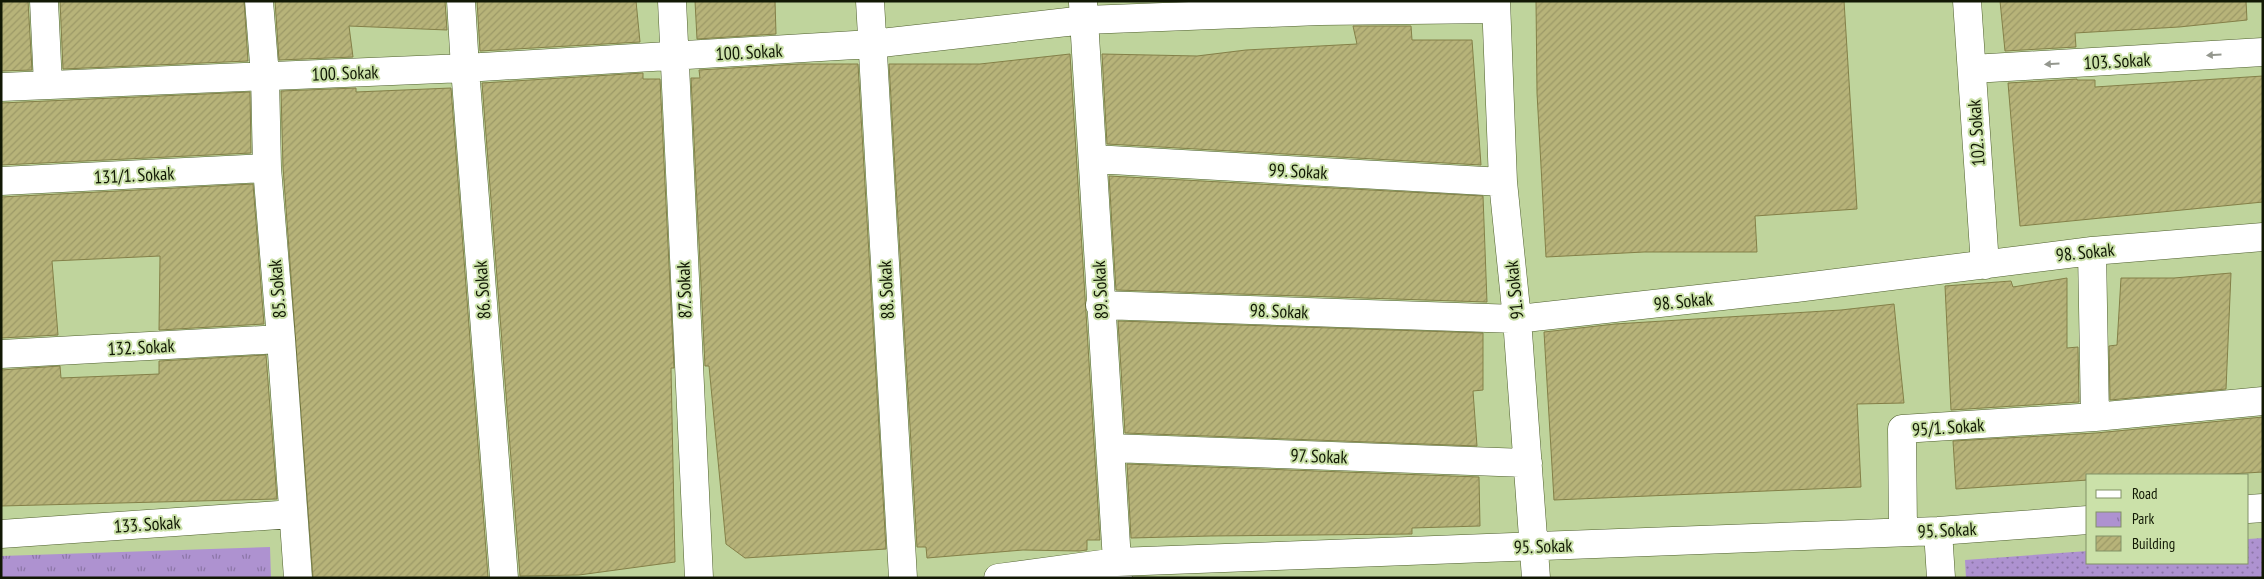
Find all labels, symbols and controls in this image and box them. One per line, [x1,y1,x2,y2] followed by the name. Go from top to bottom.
[715,39,783,65] street label: 100. Sokak
[2083,48,2151,74] street label: 103. Sokak
[2206,52,2222,60] one-way arrow
[311,60,379,86] street label: 100. Sokak
[2044,61,2060,69] one-way arrow
[1962,99,1990,167] street label: 102. Sokak
[1268,158,1328,184] street label: 99. Sokak
[93,161,175,189] street label: 131/1. Sokak
[2055,237,2115,267] street label: 98. Sokak
[263,259,291,319] street label: 85. Sokak
[468,260,496,320] street label: 86. Sokak
[873,260,899,320] street label: 88. Sokak
[1087,260,1113,320] street label: 89. Sokak
[1499,260,1529,320] street label: 91. Sokak
[672,261,696,319] street label: 87. Sokak
[1653,286,1713,316] street label: 98. Sokak
[1249,298,1309,324] street label: 98. Sokak
[107,334,175,360] street label: 132. Sokak
[1911,413,1985,441] street label: 95/1. Sokak
[1290,444,1348,468] street label: 97. Sokak
[2086,474,2249,564] legend
[2132,484,2158,503] text: Road
[2132,509,2154,528] text: Park
[113,510,181,538] street label: 133. Sokak
[1917,517,1977,543] street label: 95. Sokak
[1513,533,1573,559] street label: 95. Sokak
[2132,534,2175,553] text: Building

